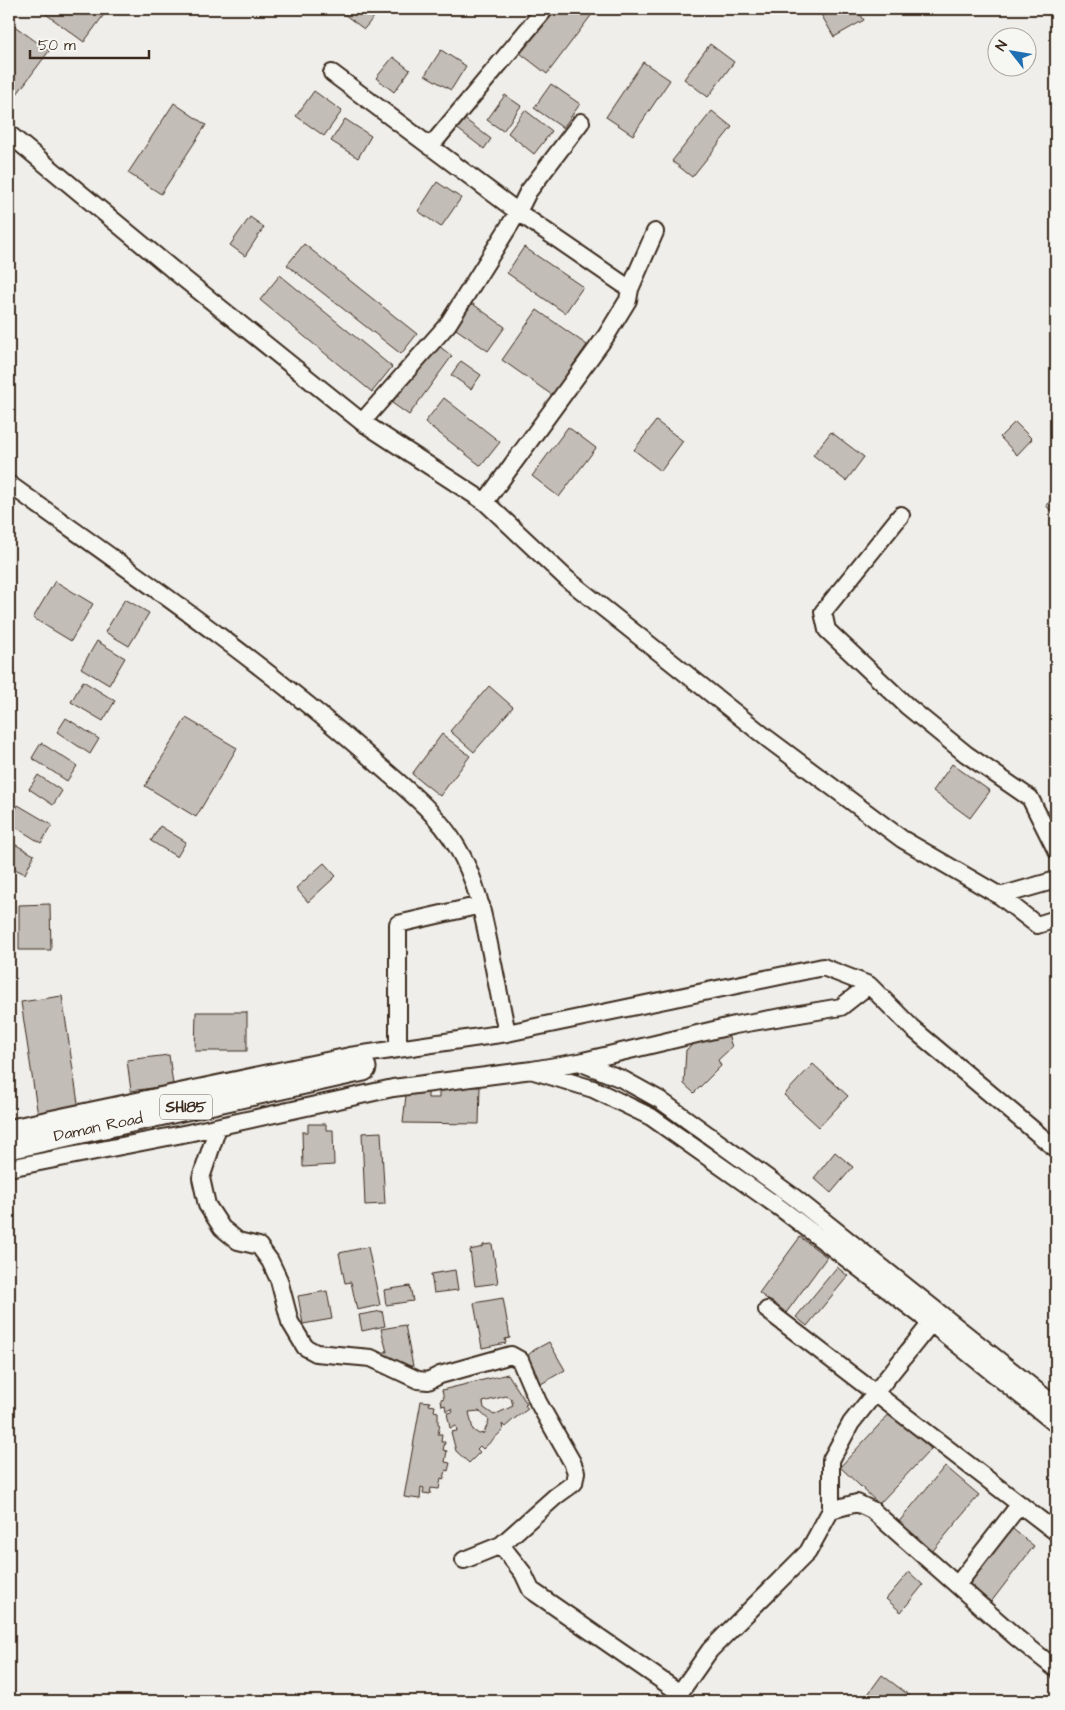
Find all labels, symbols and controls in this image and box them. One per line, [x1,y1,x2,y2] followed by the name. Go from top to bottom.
[30,28,149,60] scale bar
[988,28,1038,78] north arrow
[38,35,76,56] text: 50 m
[991,37,1013,55] text: N
[160,1094,212,1120] road number: SH185
[52,1107,145,1147] street label: Daman Road

